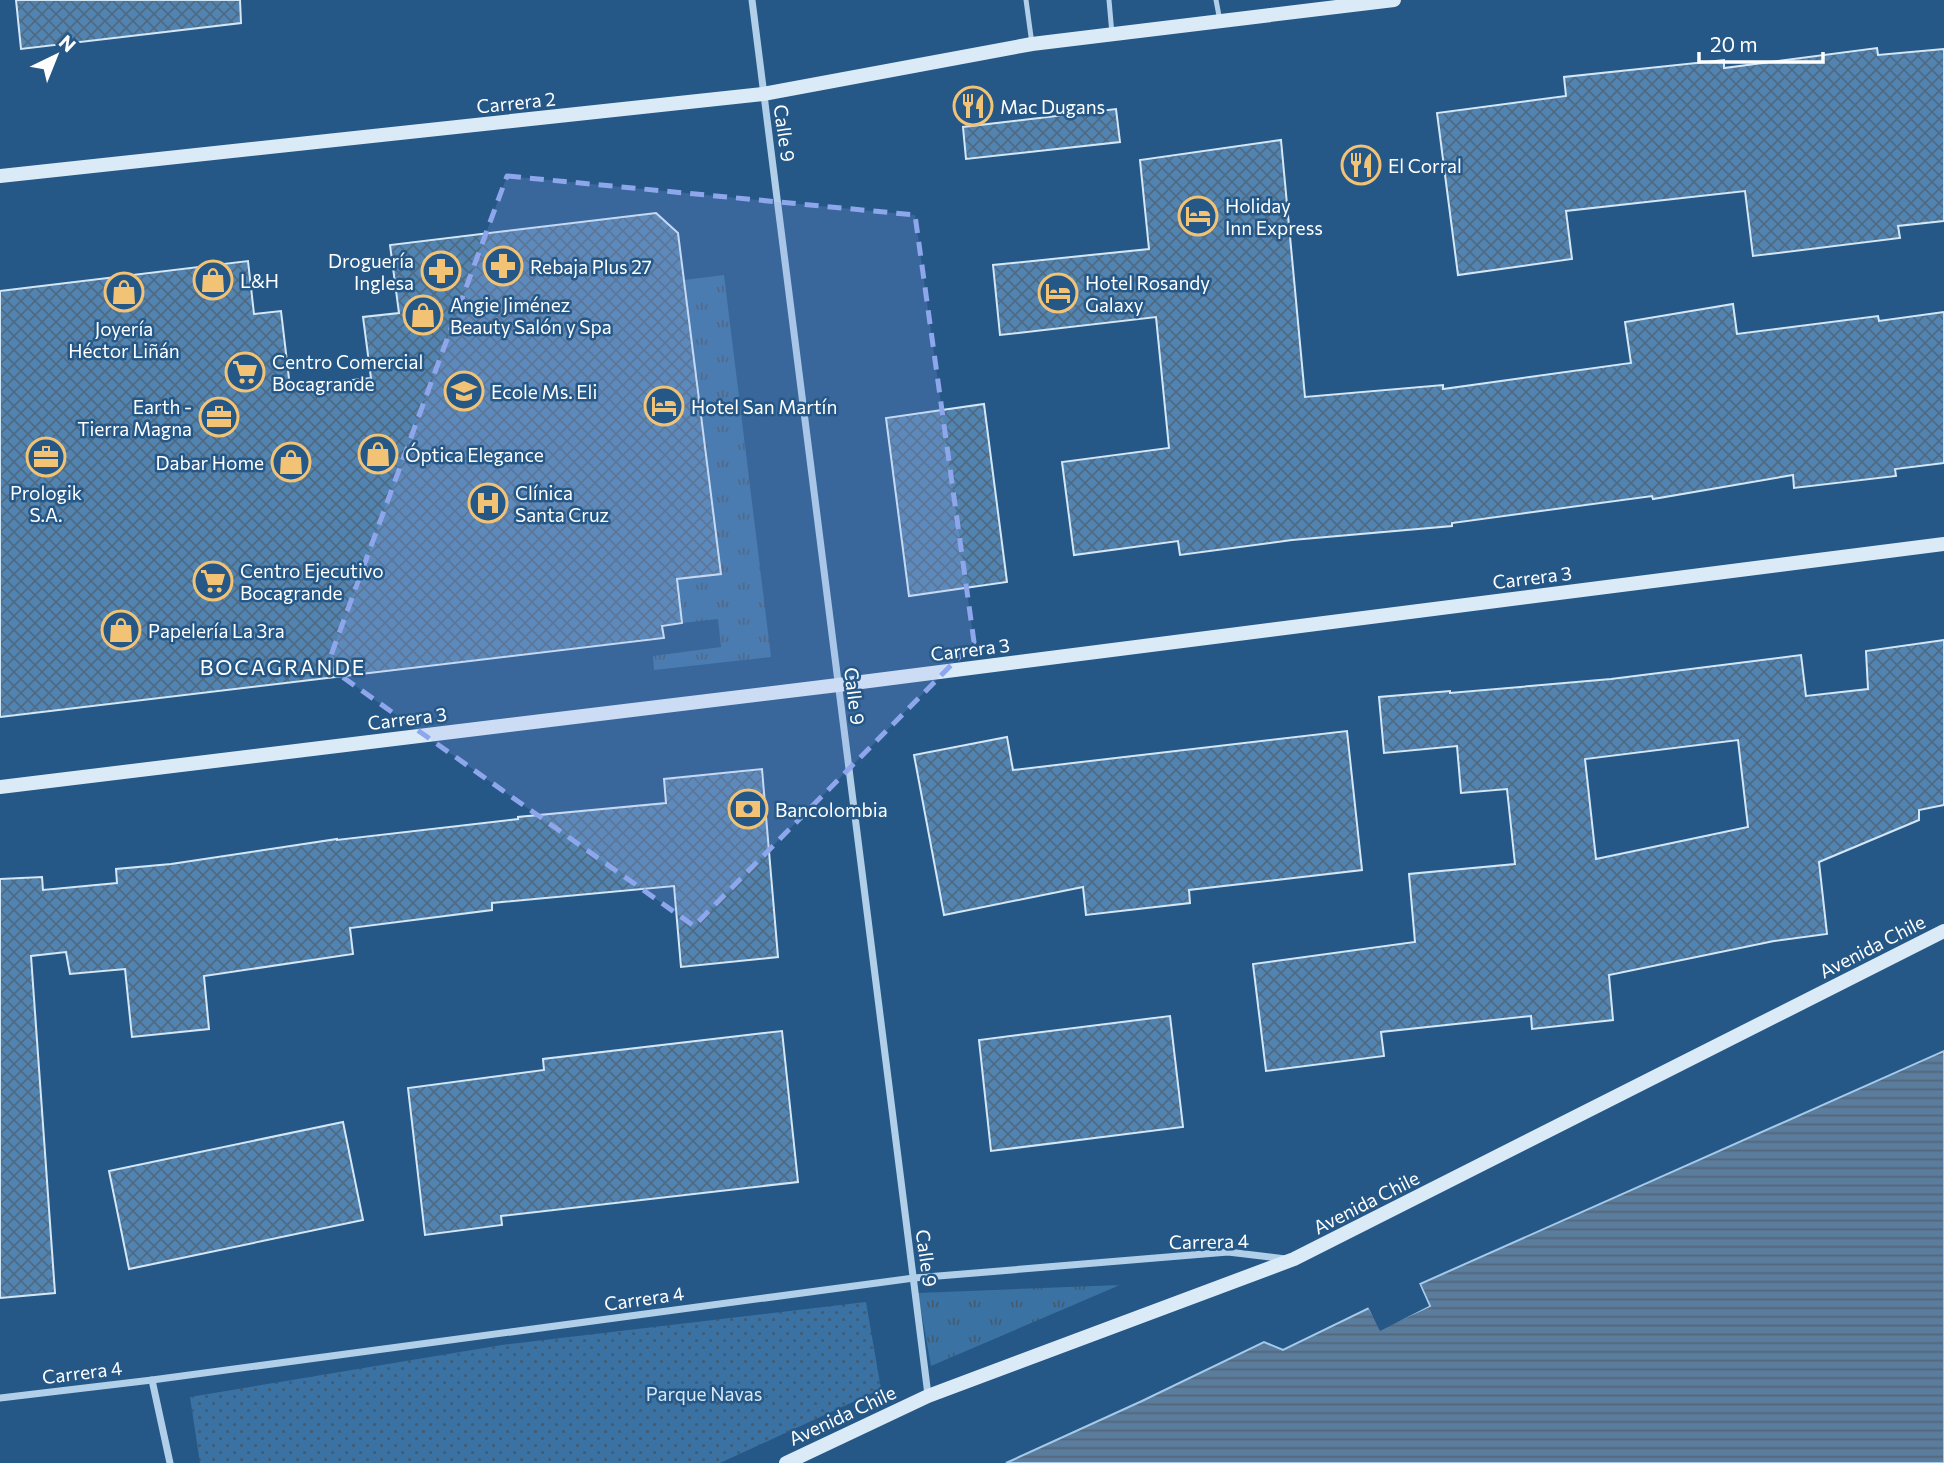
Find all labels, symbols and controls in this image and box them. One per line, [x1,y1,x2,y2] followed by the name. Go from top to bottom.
[21,21,91,91] north arrow
[1699,21,1823,65] scale bar
[55,30,81,56] text: N
[1710,31,1758,56] text: 20 m
[952,85,994,127] restaurant icon: Mac Dugans
[475,86,557,118] street label: Carrera 2
[1000,95,1105,118] place label: Mac Dugans
[770,103,800,163] street label: Calle 9
[1340,144,1382,186] restaurant icon: El Corral
[1388,154,1462,177] place label: El Corral
[1225,194,1323,239] place label: Holiday Inn Express
[1177,195,1219,237] hotel icon: Holiday Inn Express
[482,245,524,287] pharmacy icon: Rebaja Plus 27
[328,249,414,294] place label: Droguería Inglesa
[420,250,462,292] pharmacy icon: Droguería Inglesa
[530,255,652,278] place label: Rebaja Plus 27
[192,259,234,301] shop icon: L&H
[240,269,279,292] place label: L&H
[103,271,145,313] shop icon: Joyería Héctor Liñán
[1085,271,1210,316] place label: Hotel Rosandy Galaxy
[1037,272,1079,314] hotel icon: Hotel Rosandy Galaxy
[450,293,612,338] place label: Angie Jiménez Beauty Salón y Spa
[402,294,444,336] shop icon: Angie Jiménez Beauty Salón y Spa
[68,317,180,362] place label: Joyería Héctor Liñán
[272,350,423,395] place label: Centro Comercial Bocagrande
[224,351,266,393] supermarket icon: Centro Comercial Bocagrande
[443,370,485,412] school or university icon: Ecole Ms. Eli
[491,380,597,403] place label: Ecole Ms. Eli
[643,385,685,427] hotel icon: Hotel San Martín
[77,395,192,440] place label: Earth - Tierra Magna
[691,395,837,418] place label: Hotel San Martín
[198,396,240,438] office icon: Earth - Tierra Magna
[357,433,399,475] shop icon: Óptica Elegance
[25,436,67,478] office icon: Prologik S.A.
[270,441,312,483] shop icon: Dabar Home
[405,442,544,466] place label: Óptica Elegance
[155,451,264,474] place label: Dabar Home
[10,481,82,526] place label: Prologik S.A.
[515,481,609,526] place label: Clínica Santa Cruz
[467,482,509,524] hospital icon: Clínica Santa Cruz
[240,559,384,604] place label: Centro Ejecutivo Bocagrande
[192,560,234,602] supermarket icon: Centro Ejecutivo Bocagrande
[1491,561,1573,593] street label: Carrera 3
[100,609,142,651] shop icon: Papelería La 3ra
[148,619,285,642] place label: Papelería La 3ra
[929,633,1011,665] street label: Carrera 3
[200,654,366,679] district label: BOCAGRANDE
[840,666,870,726] street label: Calle 9
[366,702,448,734] street label: Carrera 3
[727,788,769,830] bank icon: Bancolombia
[775,798,888,821] place label: Bancolombia
[1815,909,1929,983] street label: Avenida Chile
[1309,1165,1423,1239] street label: Avenida Chile
[912,1228,942,1288] street label: Calle 9
[1169,1229,1249,1253] street label: Carrera 4
[603,1281,685,1315] street label: Carrera 4
[41,1356,123,1388] street label: Carrera 4
[785,1380,899,1450] street label: Avenida Chile
[646,1382,762,1405] park label: Parque Navas

